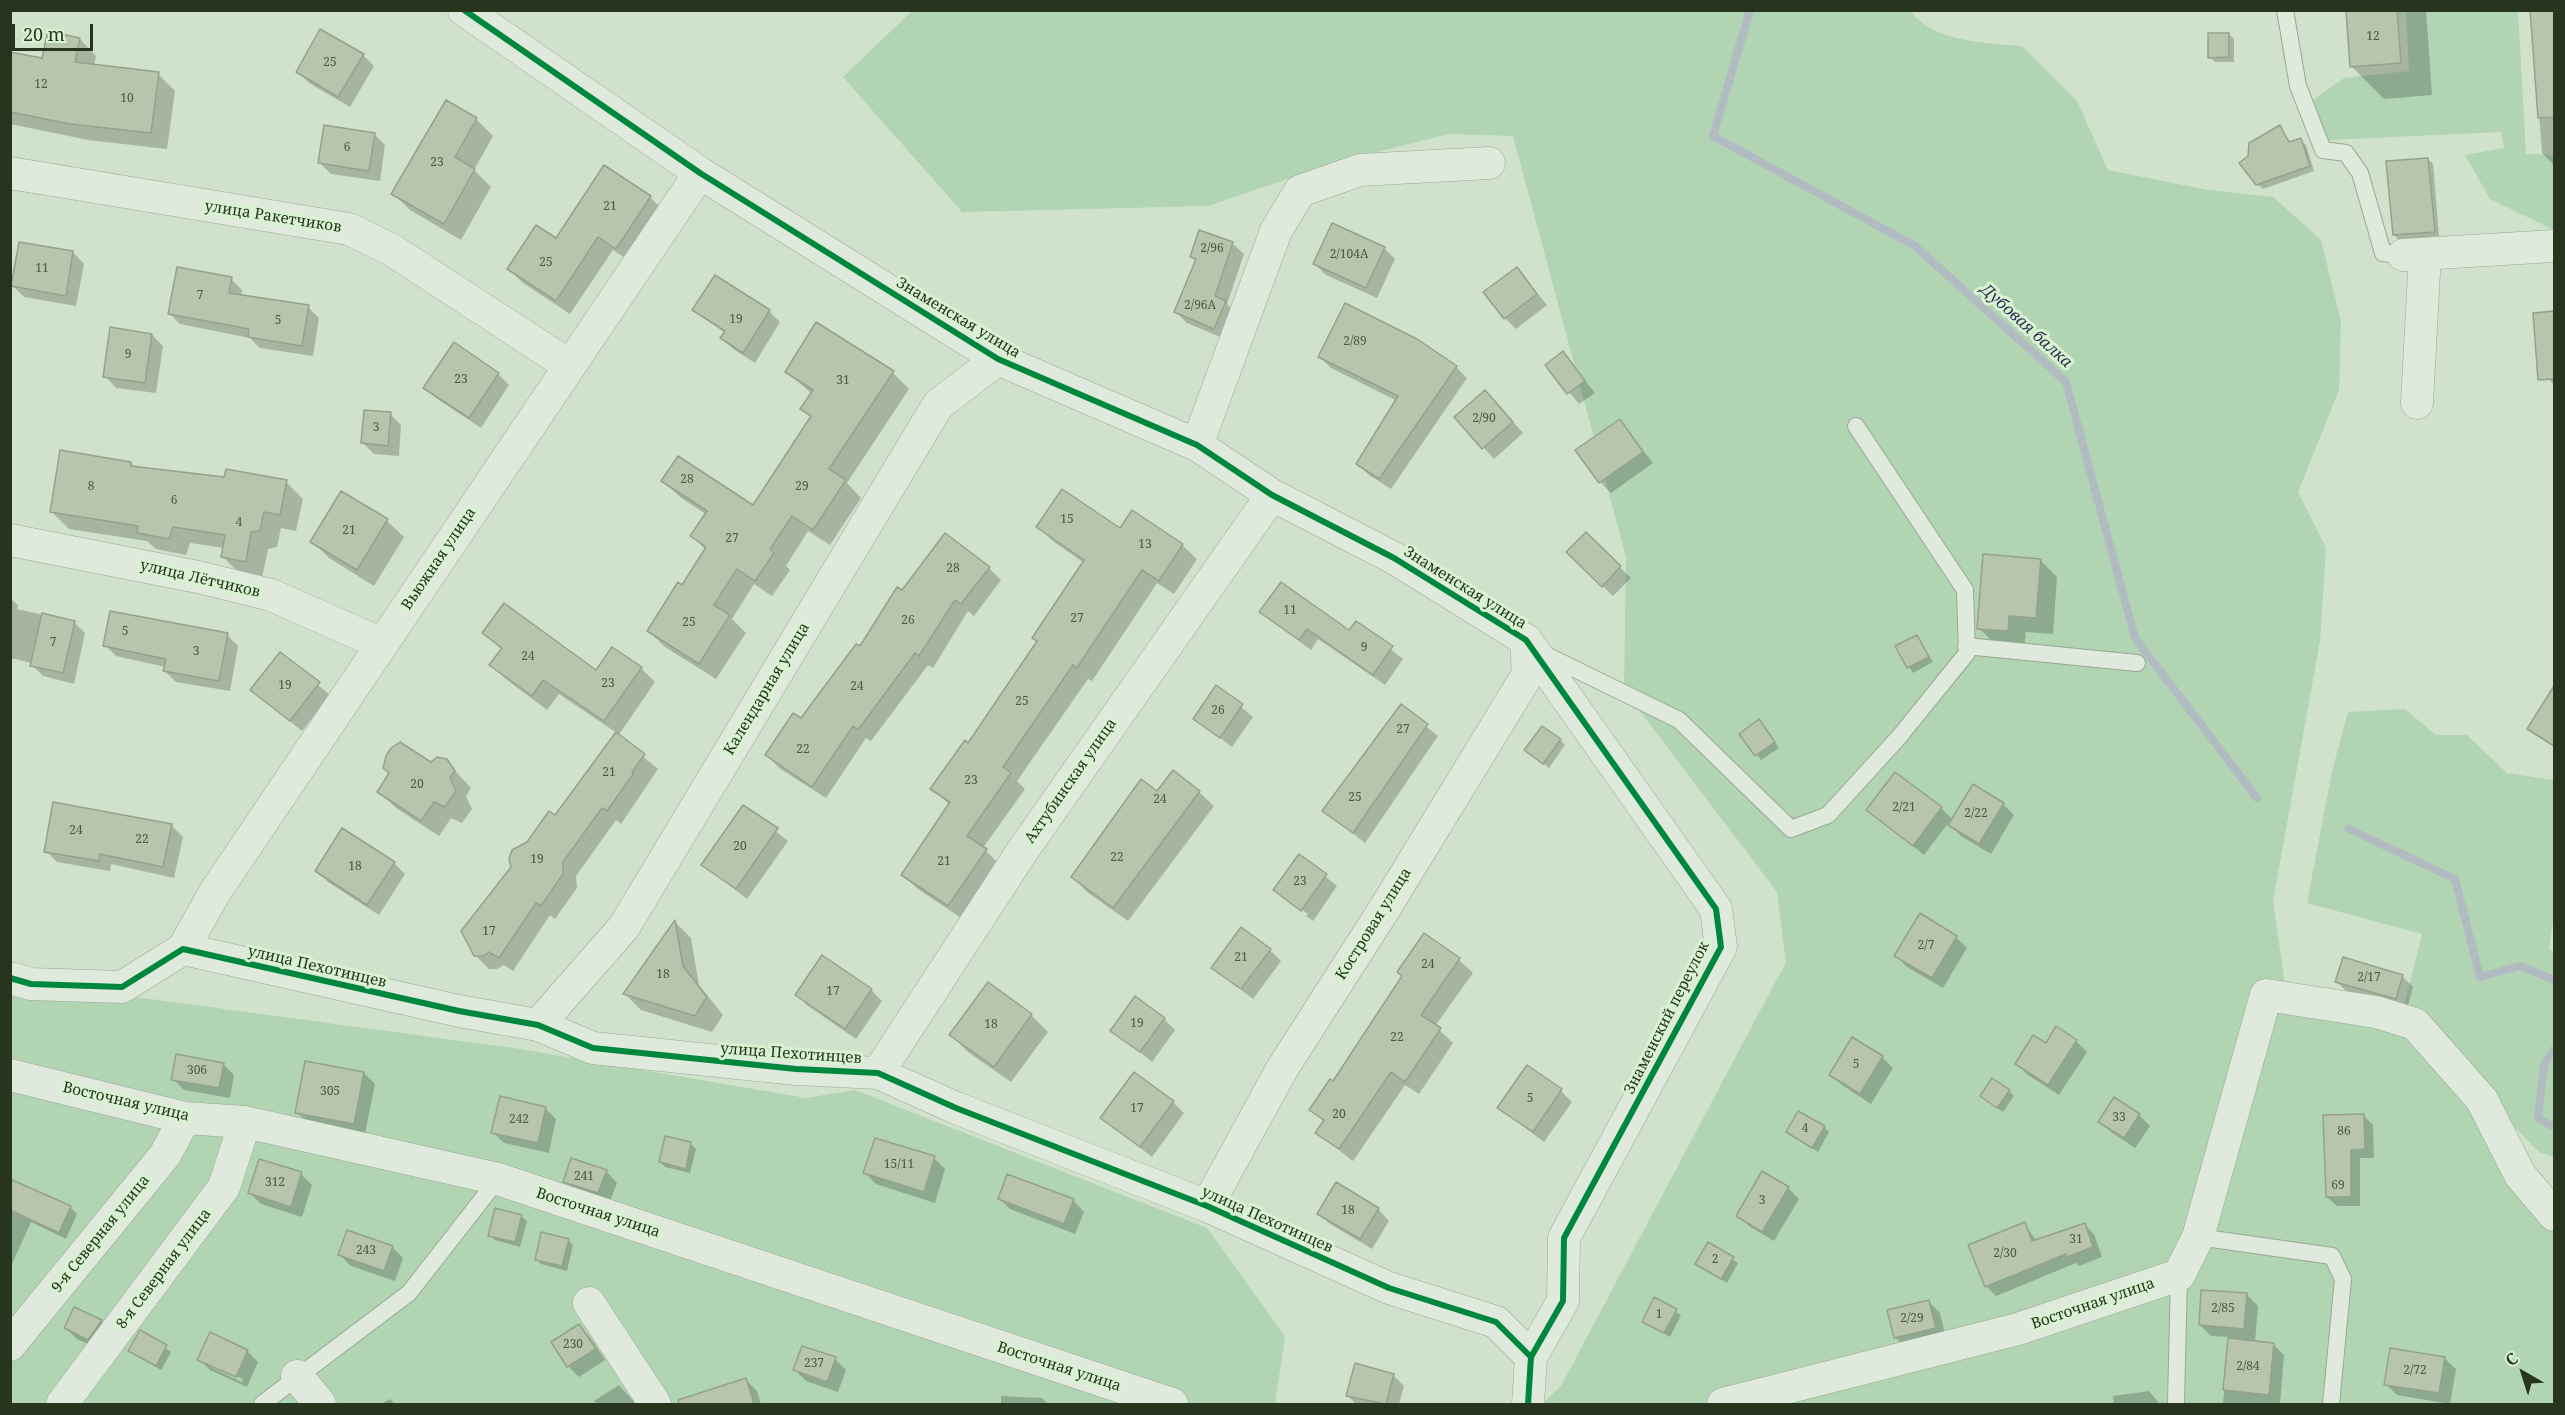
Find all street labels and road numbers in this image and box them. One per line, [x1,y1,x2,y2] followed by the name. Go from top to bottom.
[203,197,343,237] street label: улица Ракетчиков
[893,274,1023,362] street label: Знаменская улица
[398,504,480,614] street label: Вьюжная улица
[1400,543,1530,633] street label: Знаменская улица
[138,556,262,602] street label: улица Лётчиков
[720,620,814,758] street label: Календарная улица
[1021,715,1121,847] street label: Ахтубинская улица
[1332,865,1416,983] street label: Костровая улица
[1621,939,1713,1097] street label: Знаменский переулок
[246,942,388,992] street label: улица Пехотинцев
[720,1040,862,1068] street label: улица Пехотинцев
[61,1079,191,1125] street label: Восточная улица
[48,1172,154,1296] street label: 9-я Северная улица
[1199,1183,1335,1257] street label: улица Пехотинцев
[534,1184,662,1242] street label: Восточная улица
[113,1205,215,1333] street label: 8-я Северная улица
[2029,1274,2157,1334] street label: Восточная улица
[995,1338,1123,1396] street label: Восточная улица

